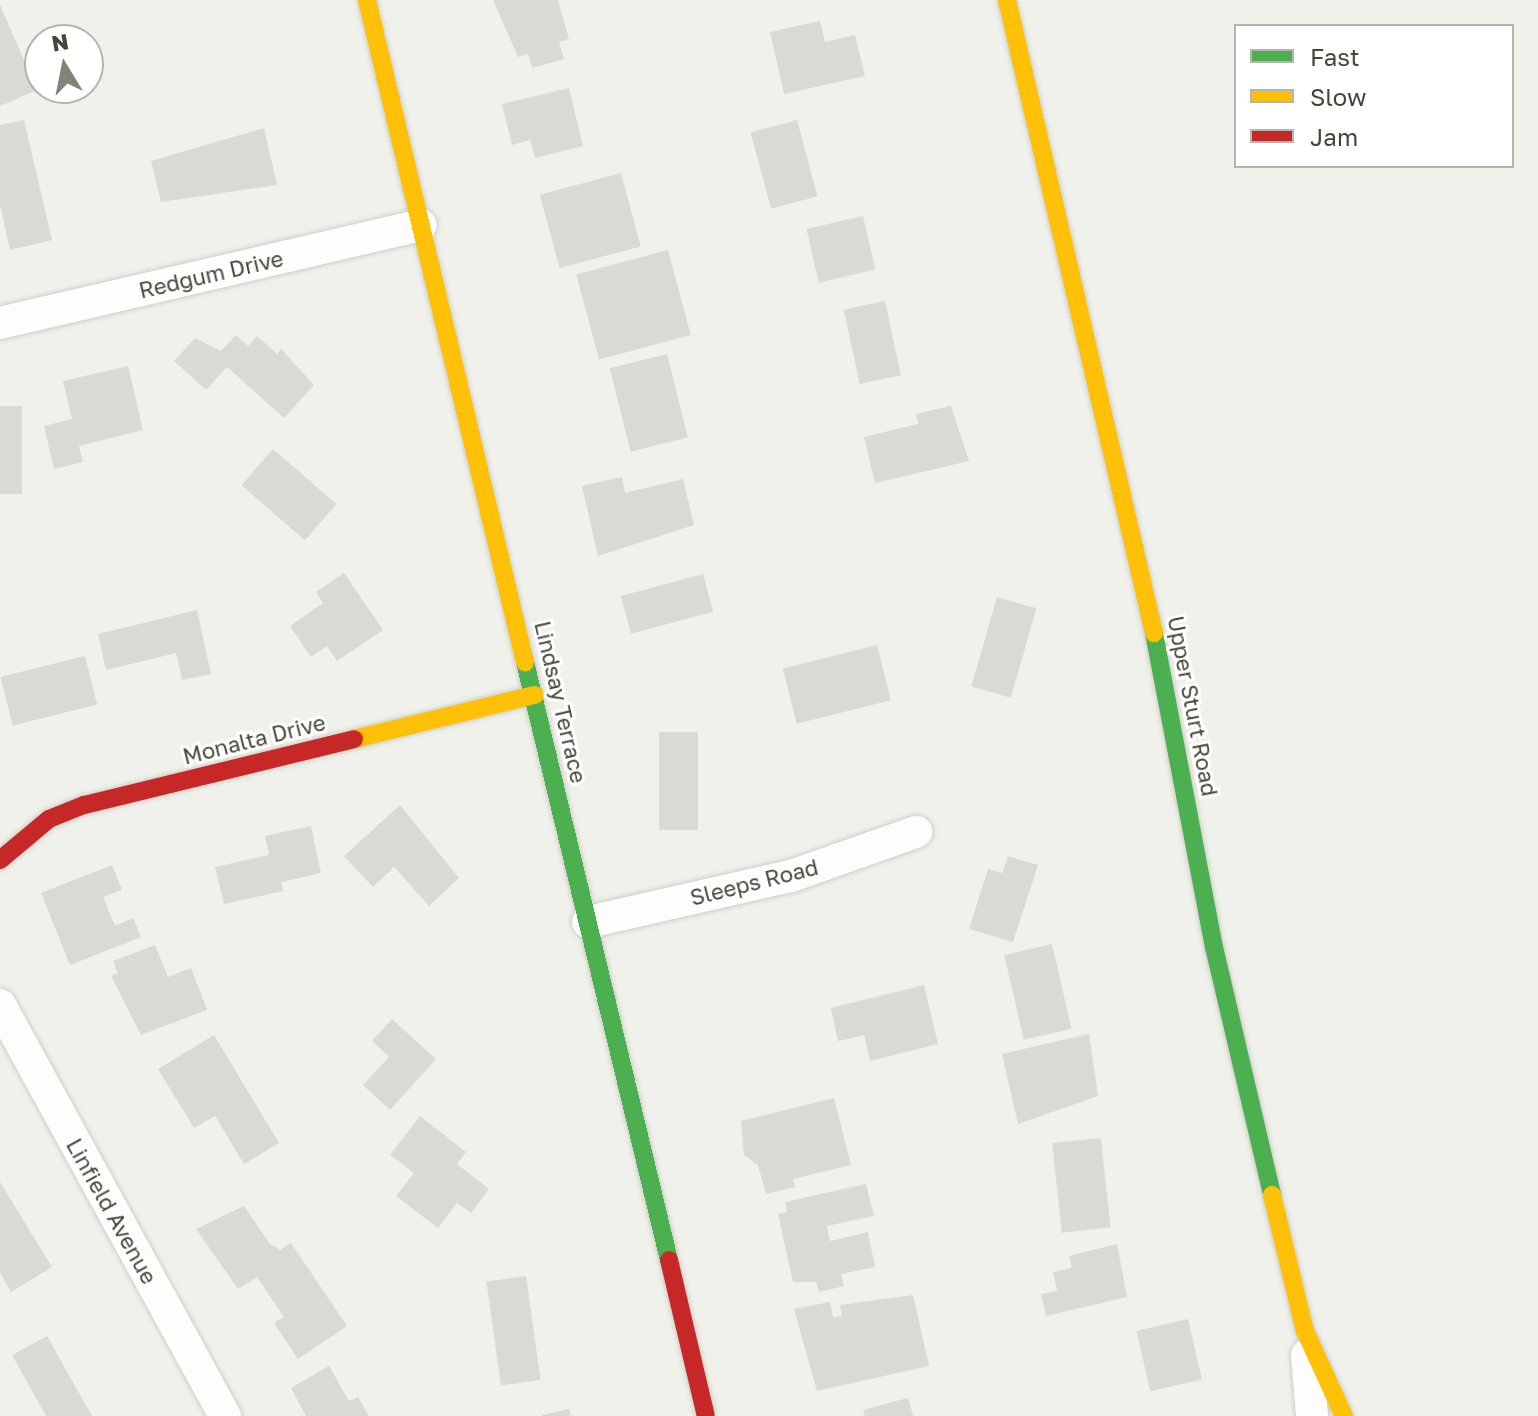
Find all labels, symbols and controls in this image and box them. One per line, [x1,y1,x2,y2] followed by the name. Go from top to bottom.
[24,24,104,104] north arrow
[1234,24,1514,168] legend
[50,27,71,57] text: N
[1310,42,1360,71] text: Fast
[1310,82,1366,111] text: Slow
[1310,122,1358,151] text: Jam
[136,245,286,303] street label: Redgum Drive
[1163,614,1223,798] street label: Upper Sturt Road
[530,618,592,786] street label: Lindsay Terrace
[180,709,328,769] street label: Monalta Drive
[687,853,821,911] street label: Sleeps Road
[61,1134,163,1288] street label: Linfield Avenue

